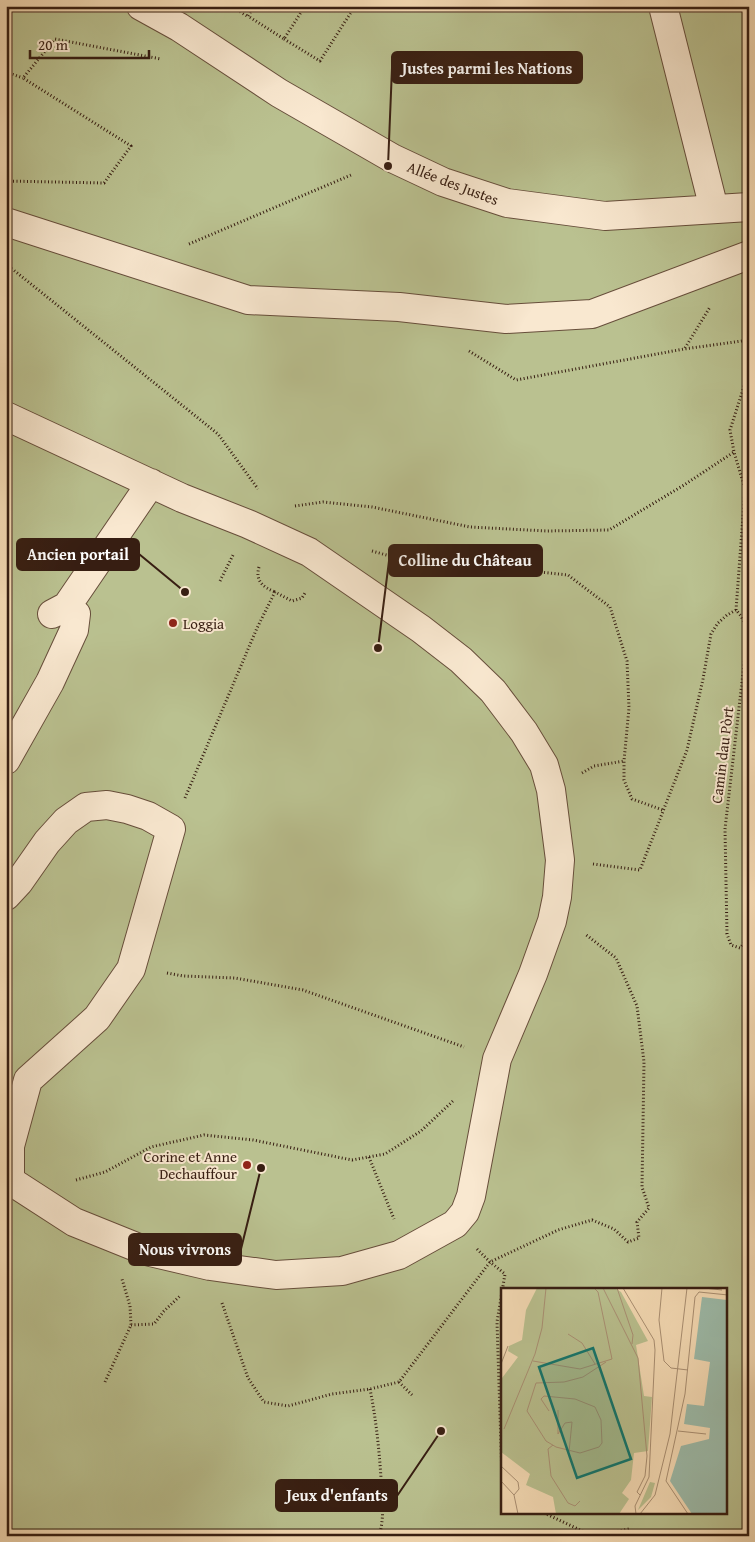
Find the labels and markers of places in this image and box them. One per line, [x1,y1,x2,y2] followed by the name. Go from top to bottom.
[392,52,582,83] callout: Justes parmi les Nations
[17,539,139,570] callout: Ancien portail
[389,545,542,576] callout: Colline du Château
[183,613,224,634] place label: Loggia
[167,617,179,629] marker: Loggia
[143,1146,237,1184] place label: Corine et Anne Dechauffour
[241,1159,253,1171] marker: Corine et Anne Dechauffour
[129,1234,241,1265] callout: Nous vivrons
[276,1480,397,1511] callout: Jeux d'enfants

